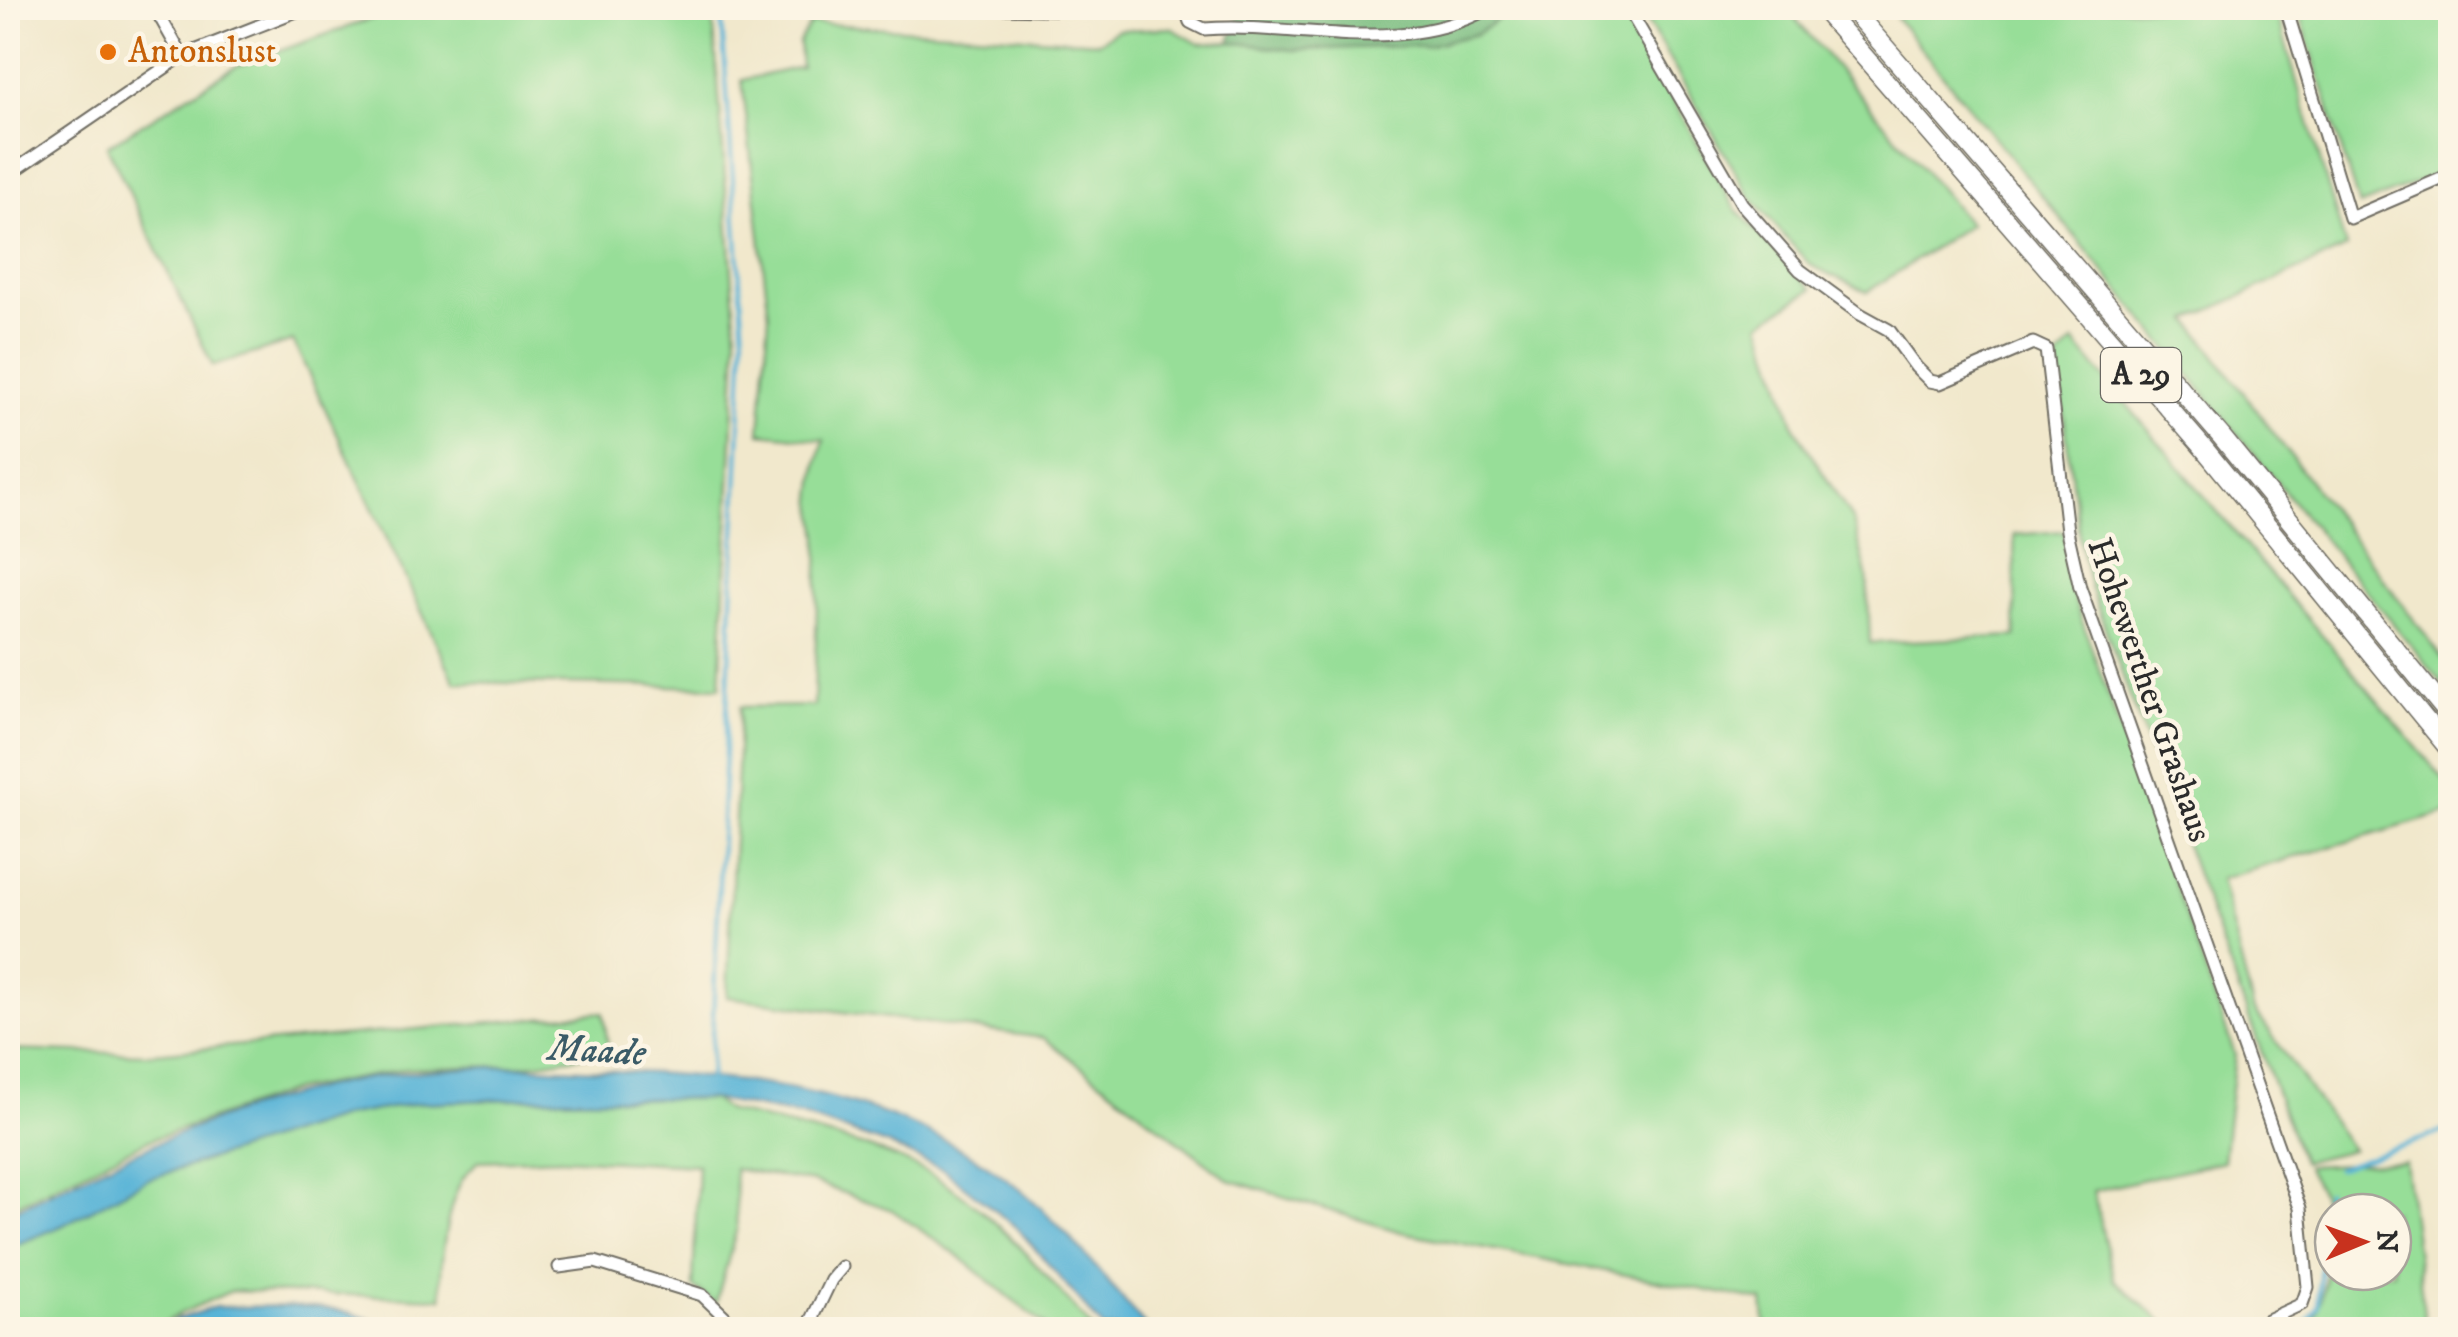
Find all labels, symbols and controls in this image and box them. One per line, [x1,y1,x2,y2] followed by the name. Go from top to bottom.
[128,30,277,74] place label: Antonslust
[97,41,119,63] marker: Antonslust
[2101,348,2181,402] road number: A 29
[2076,532,2222,848] street label: Hohewerther Grashaus
[544,1024,648,1078] water label: Maade
[2313,1192,2413,1292] north arrow
[2369,1230,2404,1253] text: N

